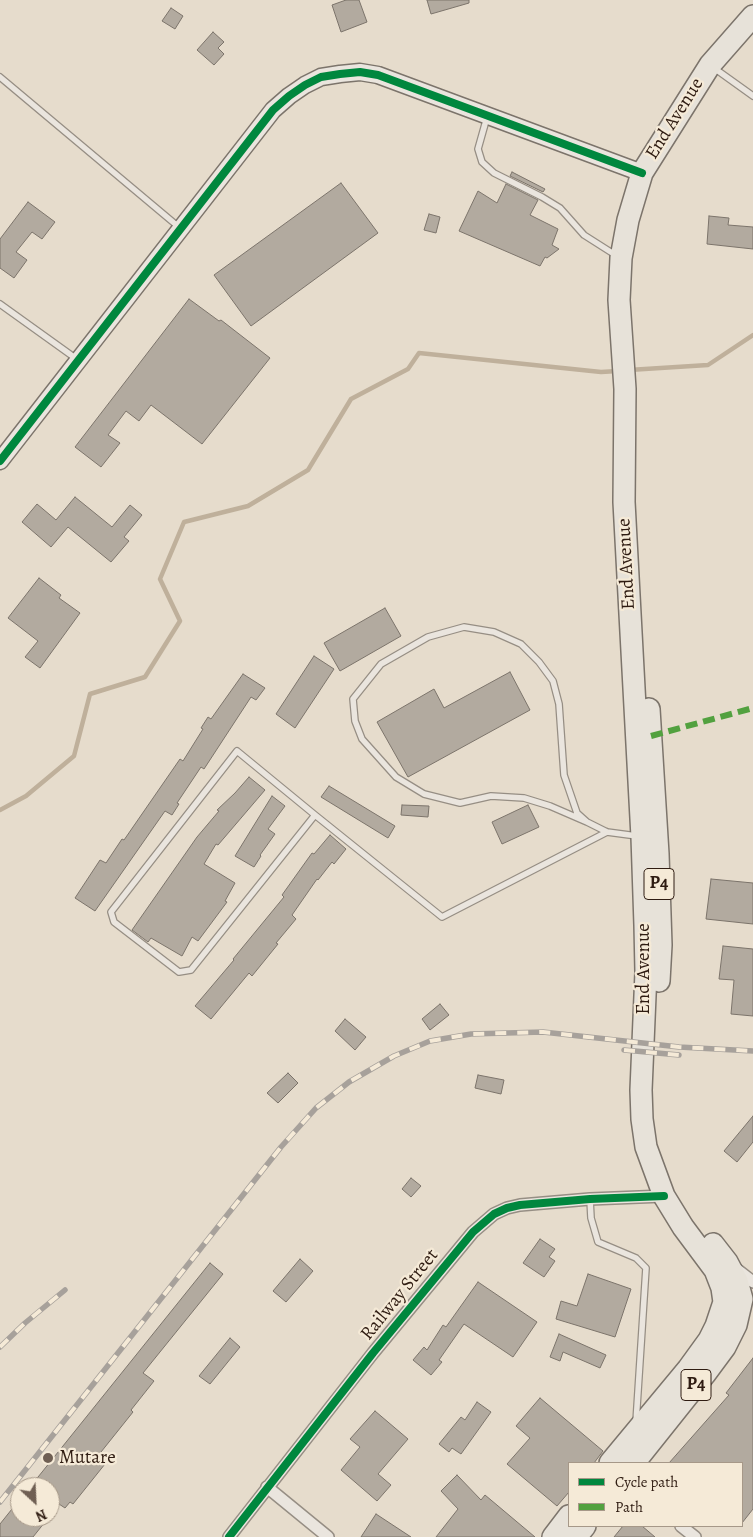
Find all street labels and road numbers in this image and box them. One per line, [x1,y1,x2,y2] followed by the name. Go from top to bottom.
[641,74,709,164] street label: End Avenue
[613,518,641,610] street label: End Avenue
[644,869,674,900] road number: P4
[633,923,655,1015] street label: End Avenue
[356,1245,444,1345] street label: Railway Street
[681,1370,711,1400] road number: P4

